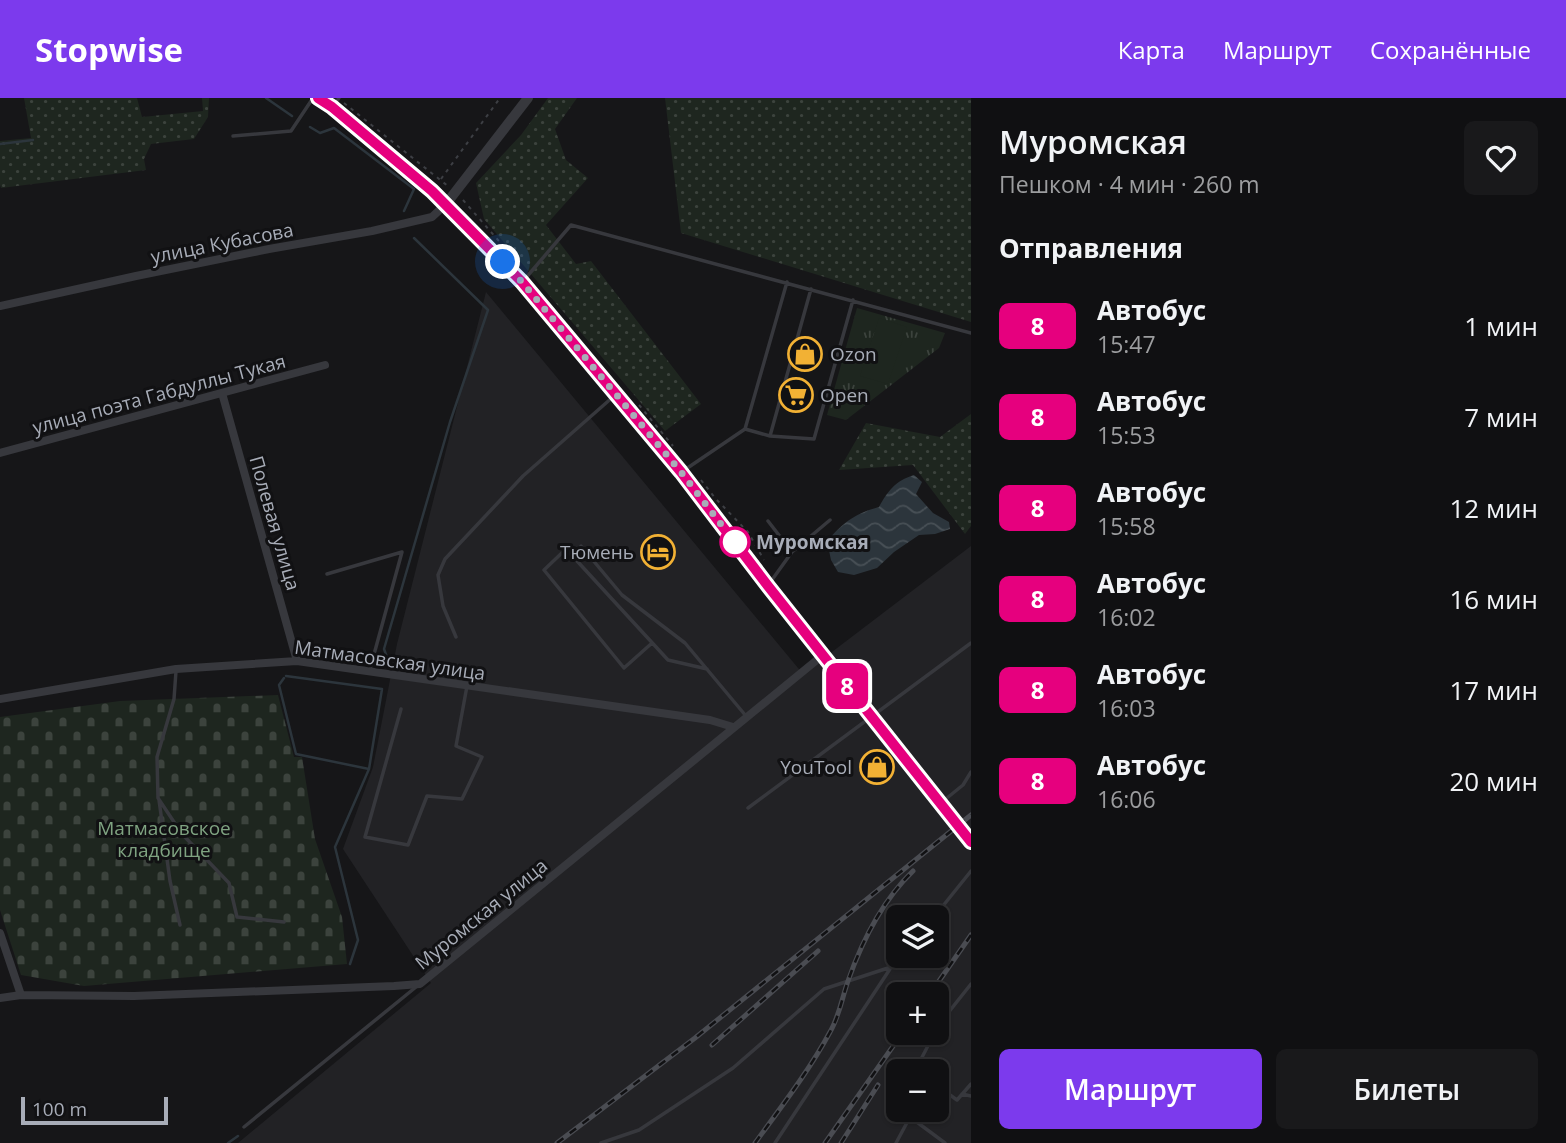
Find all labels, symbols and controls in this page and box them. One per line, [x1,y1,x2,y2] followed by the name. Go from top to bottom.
[35,27,183,72] text: Stopwise
[1118,33,1185,66] text: Карта
[1223,33,1332,66] text: Маршрут
[1370,33,1531,66] text: Сохранённые
[999,119,1187,164] text: Муромская
[1464,121,1538,195] button: heart
[999,168,1260,200] text: Пешком · 4 мин · 260 m
[148,216,296,270] street label: улица Кубасова
[999,230,1183,266] text: Отправления
[485,244,520,279] your location
[1097,292,1206,328] text: Автобус
[1464,308,1538,344] text: 1 мин
[1031,309,1044,342] text: 8
[1097,328,1156,360] text: 15:47
[786,335,824,373] shop icon: Ozon
[830,341,877,367] place label: Ozon
[29,348,289,440] street label: улица поэта Габдуллы Тукая
[777,376,815,414] supermarket icon: Open
[820,382,869,408] place label: Open
[1097,383,1206,419] text: Автобус
[1464,399,1538,435] text: 7 мин
[1031,400,1044,433] text: 8
[1097,419,1156,451] text: 15:53
[243,453,307,593] street label: Полевая улица
[1097,474,1206,510] text: Автобус
[1449,490,1538,526] text: 12 мин
[1031,491,1044,524] text: 8
[1097,510,1156,542] text: 15:58
[720,527,750,557] marker: Муромская
[756,529,869,555] place label: Муромская
[639,533,677,571] hotel icon: Тюмень
[560,539,634,565] place label: Тюмень
[1097,565,1206,601] text: Автобус
[1449,581,1538,617] text: 16 мин
[1031,582,1044,615] text: 8
[1097,601,1156,633] text: 16:02
[293,634,487,686] street label: Матмасовская улица
[1097,656,1206,692] text: Автобус
[824,663,870,709] line badge: 8
[840,669,854,702] text: 8
[1449,672,1538,708] text: 17 мин
[1031,673,1044,706] text: 8
[1097,692,1156,724] text: 16:03
[1097,747,1206,783] text: Автобус
[858,748,896,786] shop icon: YouTool
[780,754,852,780] place label: YouTool
[1449,763,1538,799] text: 20 мин
[1031,764,1044,797] text: 8
[1097,783,1156,815] text: 16:06
[97,815,231,863] park label: Матмасовское кладбище
[409,852,553,976] street label: Муромская улица
[886,905,949,1122] map controls
[886,905,949,968] button: layers
[886,982,949,1045] button: +
[999,1049,1262,1129] button: Маршрут
[1276,1049,1538,1129] button: Билеты
[886,1059,949,1122] button: −
[21,1094,168,1126] scale bar
[32,1096,87,1122] text: 100 m

